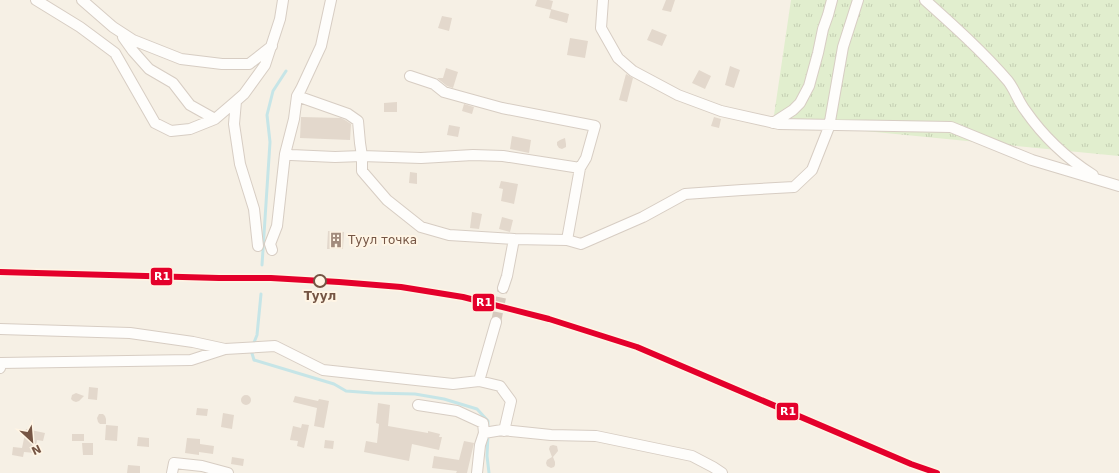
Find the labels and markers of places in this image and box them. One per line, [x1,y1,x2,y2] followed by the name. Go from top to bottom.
[327,231,345,249] building icon: Туул точка
[347,233,417,247] place label: Туул точка
[313,274,327,288] marker: Туул
[304,289,336,303] place label: Туул

